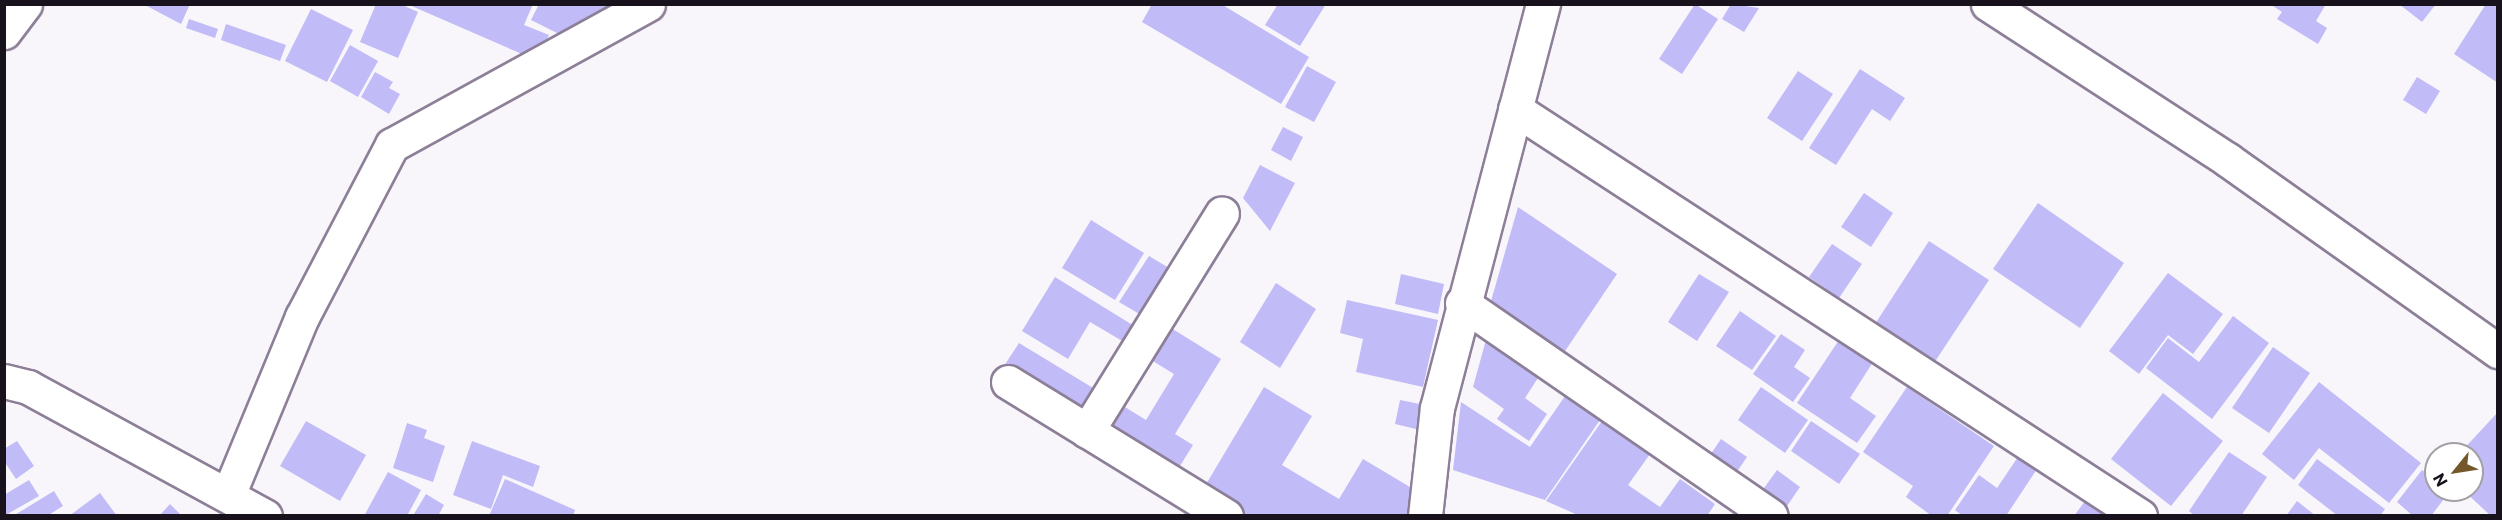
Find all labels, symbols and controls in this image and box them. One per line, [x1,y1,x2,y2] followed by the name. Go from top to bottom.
[2424,442,2484,502] north arrow
[2428,470,2451,490] text: N

